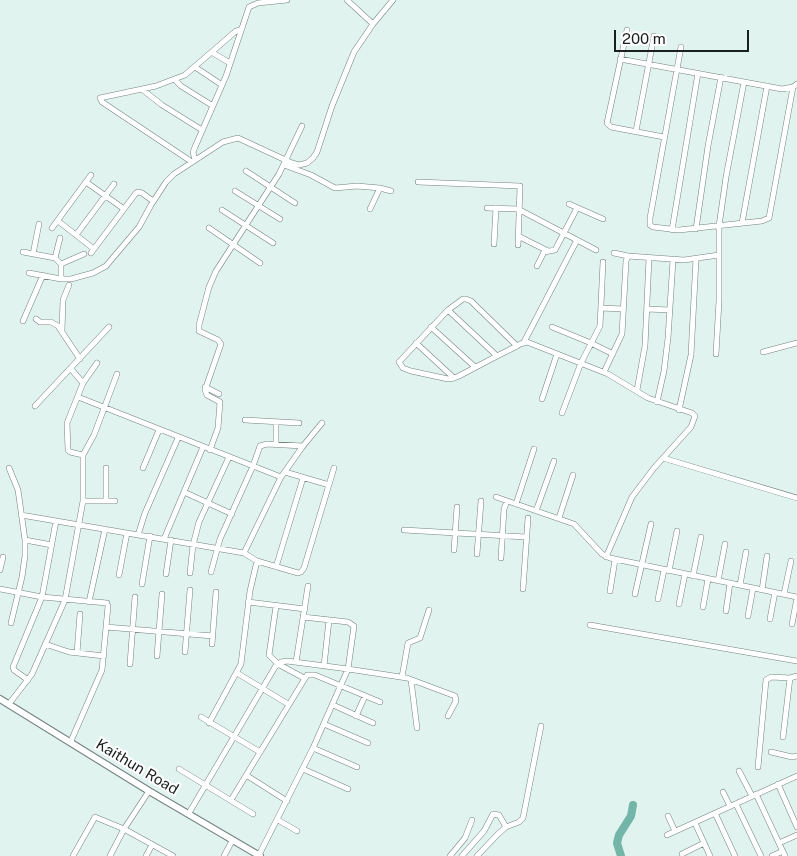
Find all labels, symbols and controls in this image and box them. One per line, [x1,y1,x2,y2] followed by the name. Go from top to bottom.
[617,20,752,52] scale bar
[622,30,666,47] text: 200 m
[92,735,182,799] street label: Kaithun Road

